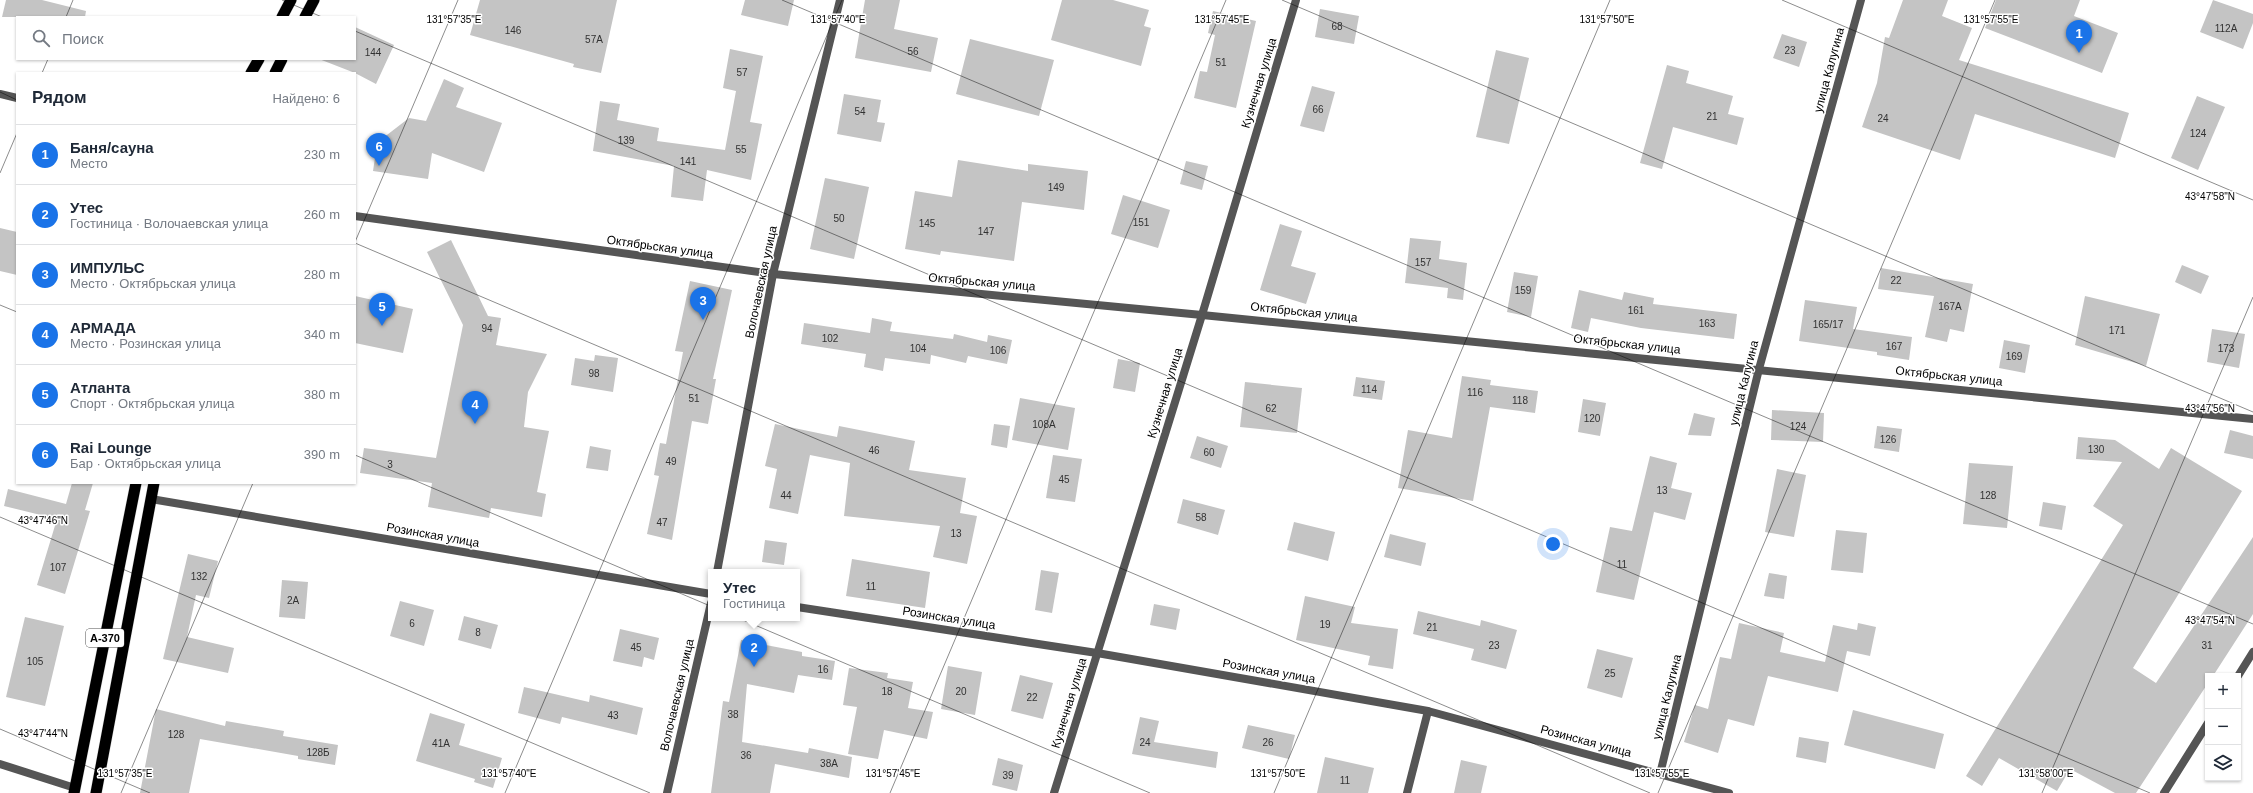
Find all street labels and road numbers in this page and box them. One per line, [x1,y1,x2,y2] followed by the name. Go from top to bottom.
[1811,26,1847,114] street label: улица Калугина
[1239,36,1279,130] street label: Кузнечная улица
[742,224,780,340] street label: Волочаевская улица
[606,233,715,261] street label: Октябрьская улица
[928,270,1036,294] street label: Октябрьская улица
[1250,299,1359,325] street label: Октябрьская улица
[1573,331,1682,357] street label: Октябрьская улица
[1727,339,1761,427] street label: улица Калугина
[1145,346,1185,440] street label: Кузнечная улица
[1895,363,2004,389] street label: Октябрьская улица
[386,520,481,550] street label: Розинская улица
[902,604,997,632] street label: Розинская улица
[86,629,124,647] road number: А-370
[657,637,697,753] street label: Волочаевская улица
[1650,653,1684,741] street label: улица Калугина
[1049,656,1089,750] street label: Кузнечная улица
[1222,656,1317,686] street label: Розинская улица
[1539,722,1633,760] street label: Розинская улица

